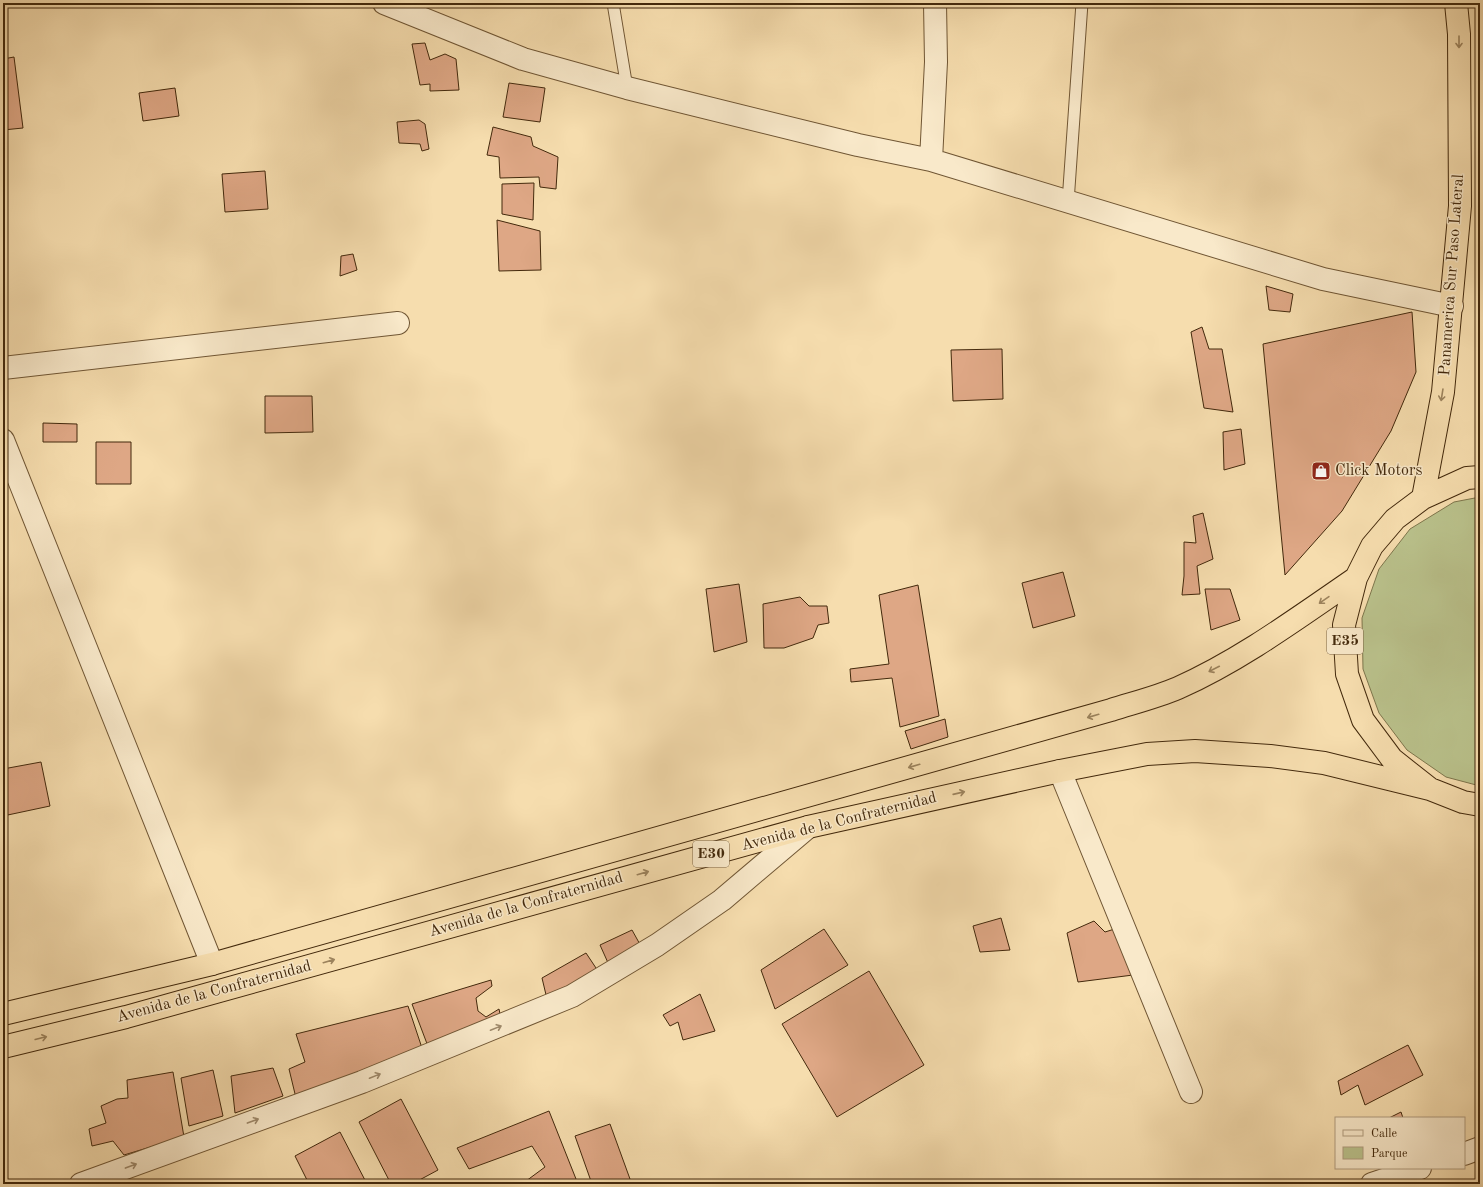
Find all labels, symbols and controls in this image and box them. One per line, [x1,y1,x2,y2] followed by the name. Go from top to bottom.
[1455,35,1463,48] one-way arrow
[1437,174,1467,376] street label: Panamerica Sur Paso Lateral
[1438,388,1446,401] one-way arrow
[1310,460,1332,482] shop icon: Click Motors
[1335,463,1423,479] place label: Click Motors
[1318,596,1329,604] one-way arrow
[1327,628,1363,654] road number: E35
[1208,666,1220,673] one-way arrow
[1086,713,1099,720] one-way arrow
[907,763,920,771] one-way arrow
[952,789,965,797] one-way arrow
[740,790,938,854] street label: Avenida de la Confraternidad
[693,841,729,867] road number: E30
[636,869,649,876] one-way arrow
[427,870,625,940] street label: Avenida de la Confraternidad
[322,957,335,964] one-way arrow
[115,958,313,1026] street label: Avenida de la Confraternidad
[489,1023,501,1031] one-way arrow
[34,1034,47,1041] one-way arrow
[369,1072,381,1080] one-way arrow
[247,1117,259,1125] one-way arrow
[1335,1117,1465,1169] legend
[1371,1128,1397,1140] text: Calle
[1371,1148,1408,1160] text: Parque
[124,1161,136,1169] one-way arrow

